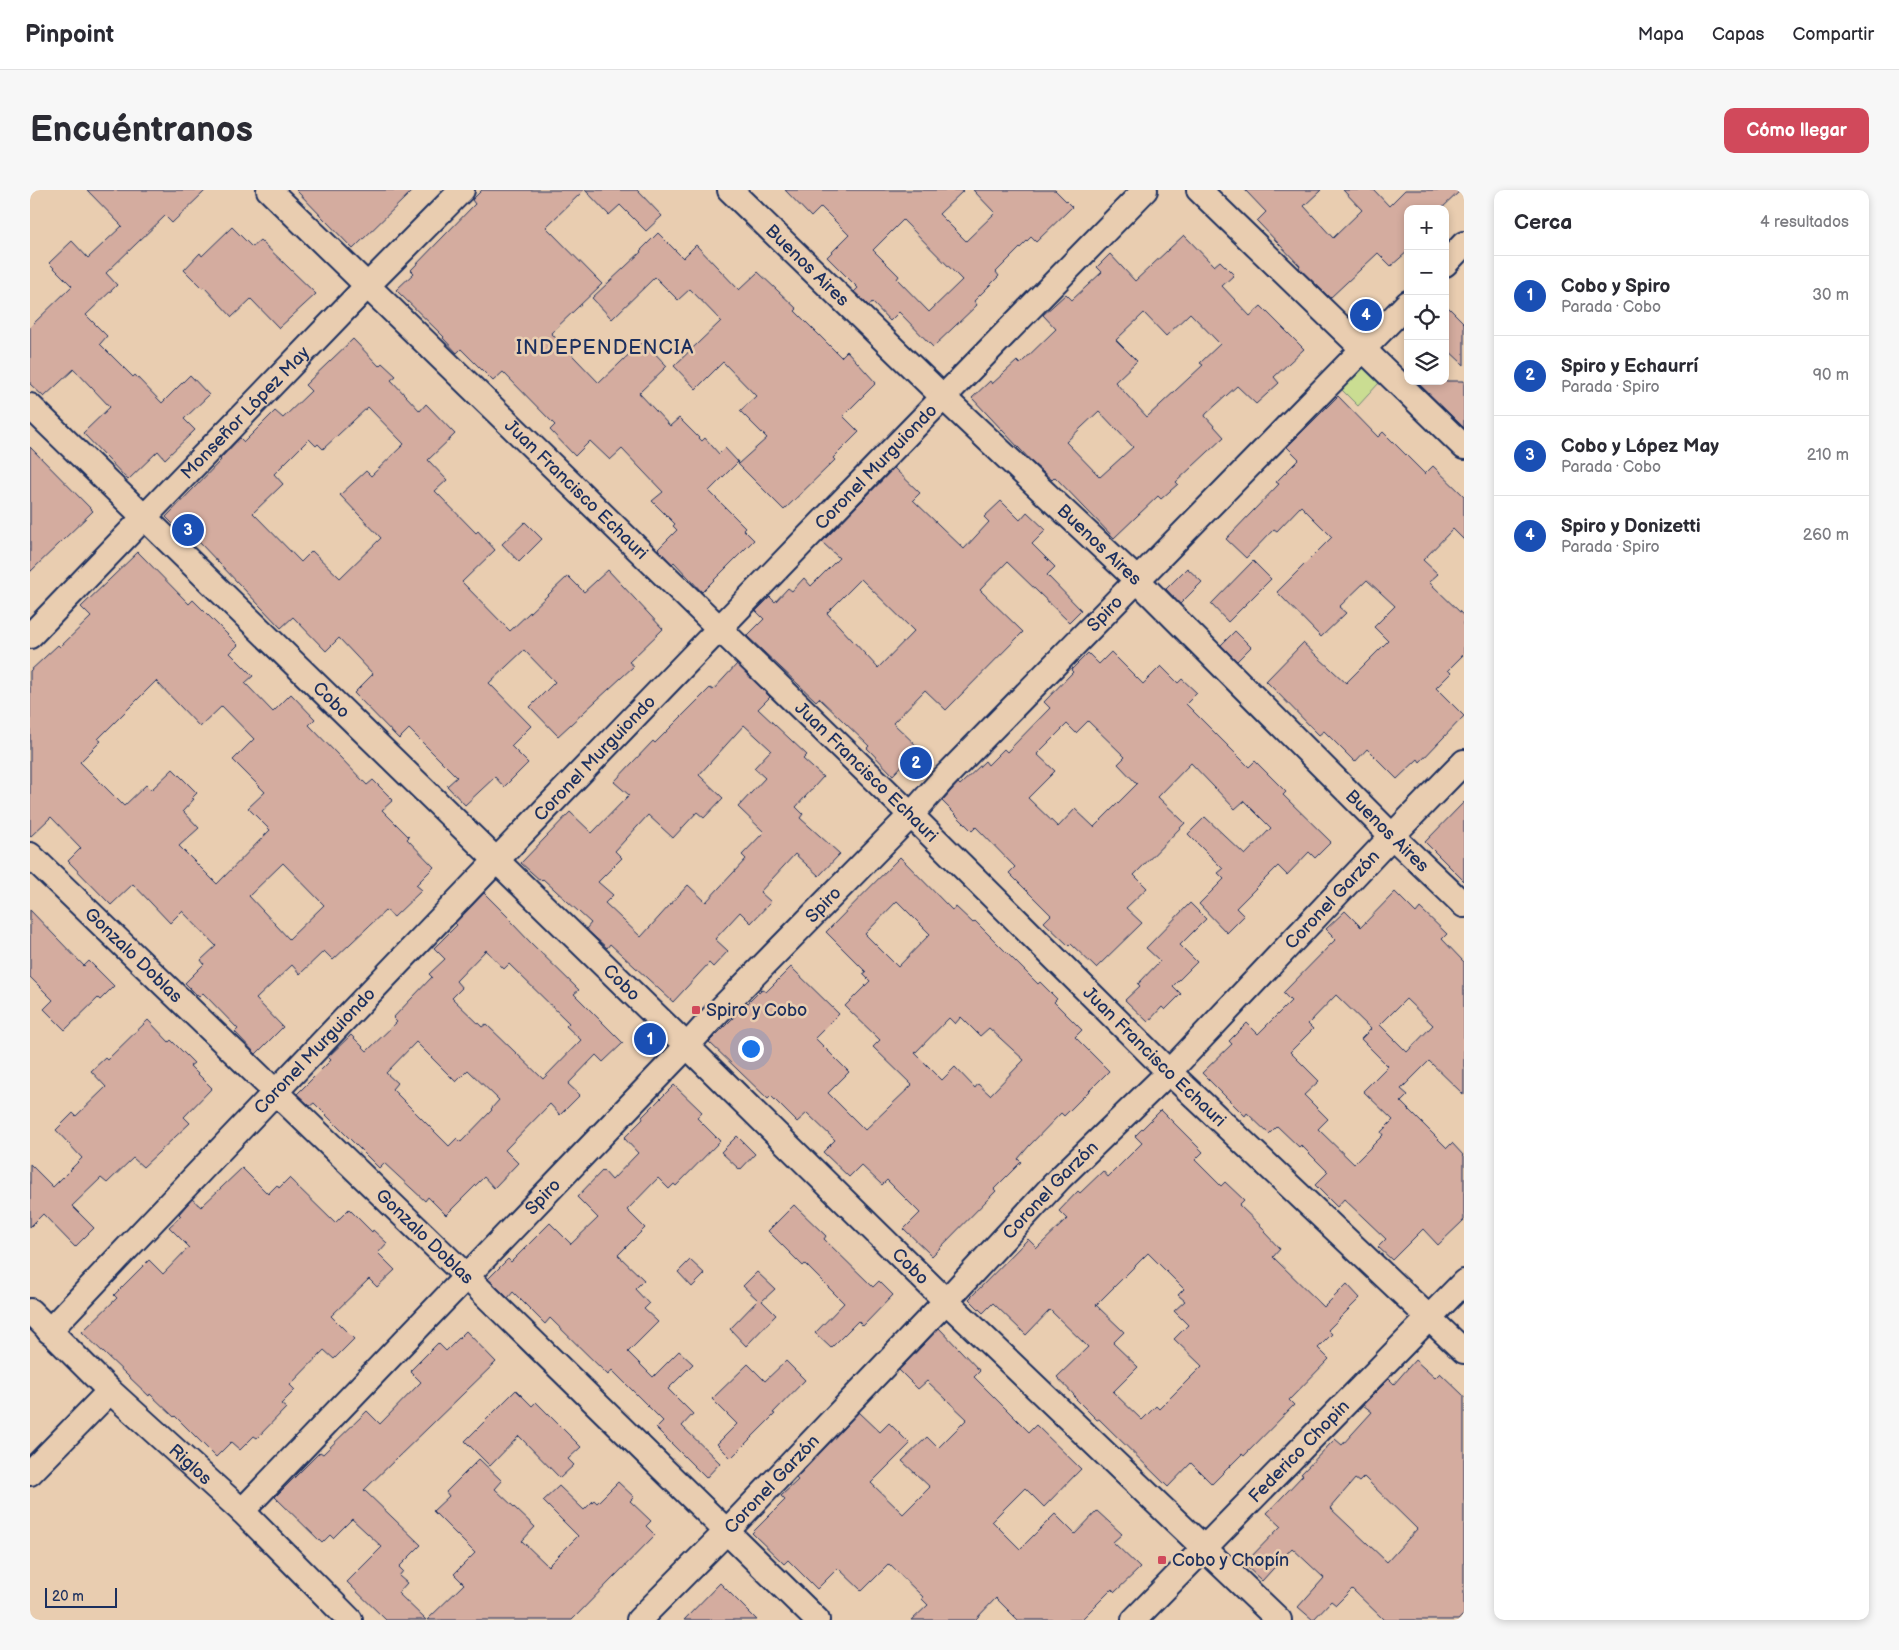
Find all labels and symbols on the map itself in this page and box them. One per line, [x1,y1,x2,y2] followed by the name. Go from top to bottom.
[761,220,853,311] street label: Buenos Aires
[1350,296,1382,334] pin: 4
[516,336,694,360] district label: INDEPENDENCIA
[177,342,315,484] street label: Monseñor López May
[811,400,942,534] street label: Coronel Murguiondo
[500,415,652,564] street label: Juan Francisco Echauri
[1052,500,1146,590] street label: Buenos Aires
[172,511,204,549] pin: 3
[1083,591,1127,636] street label: Spiro
[308,677,354,723] street label: Cobo
[530,691,660,826] street label: Coronel Murguiondo
[790,698,942,847] street label: Juan Francisco Echauri
[900,744,932,782] pin: 2
[1341,786,1433,877] street label: Buenos Aires
[1281,846,1384,954] street label: Coronel Garzón
[801,883,846,927] street label: Spiro
[80,903,187,1007] street label: Gonzalo Doblas
[598,960,644,1005] street label: Cobo
[1078,982,1230,1131] street label: Juan Francisco Echauri
[250,984,380,1119] street label: Coronel Murguiondo
[706,1000,807,1021] place label: Spiro y Cobo
[690,1004,702,1016] marker: Spiro y Cobo
[634,1020,666,1058] pin: 1
[738,1036,764,1062] your location
[998,1137,1103,1244] street label: Coronel Garzón
[521,1175,565,1219] street label: Spiro
[371,1185,478,1289] street label: Gonzalo Doblas
[887,1244,933,1289] street label: Cobo
[1245,1396,1354,1507] street label: Federico Chopin
[720,1431,824,1538] street label: Coronel Garzón
[164,1440,216,1489] street label: Riglos
[1172,1550,1289,1571] place label: Cobo y Chopín
[1156,1554,1168,1566] marker: Cobo y Chopín
[45,1585,118,1608] scale bar

